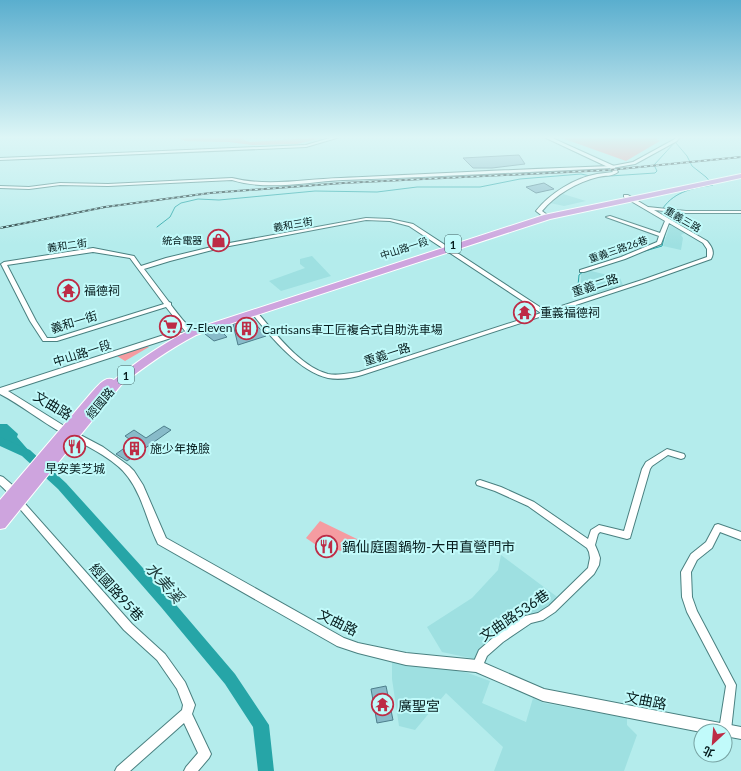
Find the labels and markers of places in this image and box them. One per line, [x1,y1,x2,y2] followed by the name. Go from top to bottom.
[205,227,231,253] shop icon: 統合電器
[162,234,202,246] place label: 統合電器
[56,277,82,303] temple icon: 福德祠
[84,283,120,298] place label: 福德祠
[511,299,537,325] temple icon: 重義福德祠
[540,305,600,320] place label: 重義福德祠
[157,314,183,340] supermarket icon: 7-Eleven
[234,316,260,342] building icon: Cartisans車工匠複合式自助洗車場
[186,320,232,335] place label: 7-Eleven
[262,322,443,337] place label: Cartisans車工匠複合式自助洗車場
[62,434,88,460] restaurant icon: 早安美芝城
[122,435,148,461] building icon: 施少年挽臉
[150,441,210,456] place label: 施少年挽臉
[45,461,105,476] place label: 早安美芝城
[314,533,340,559] restaurant icon: 鍋仙庭園鍋物-大甲直營門市
[342,538,515,555] place label: 鍋仙庭園鍋物-大甲直營門市
[369,692,395,718] temple icon: 廣聖宮
[398,697,440,714] place label: 廣聖宮

